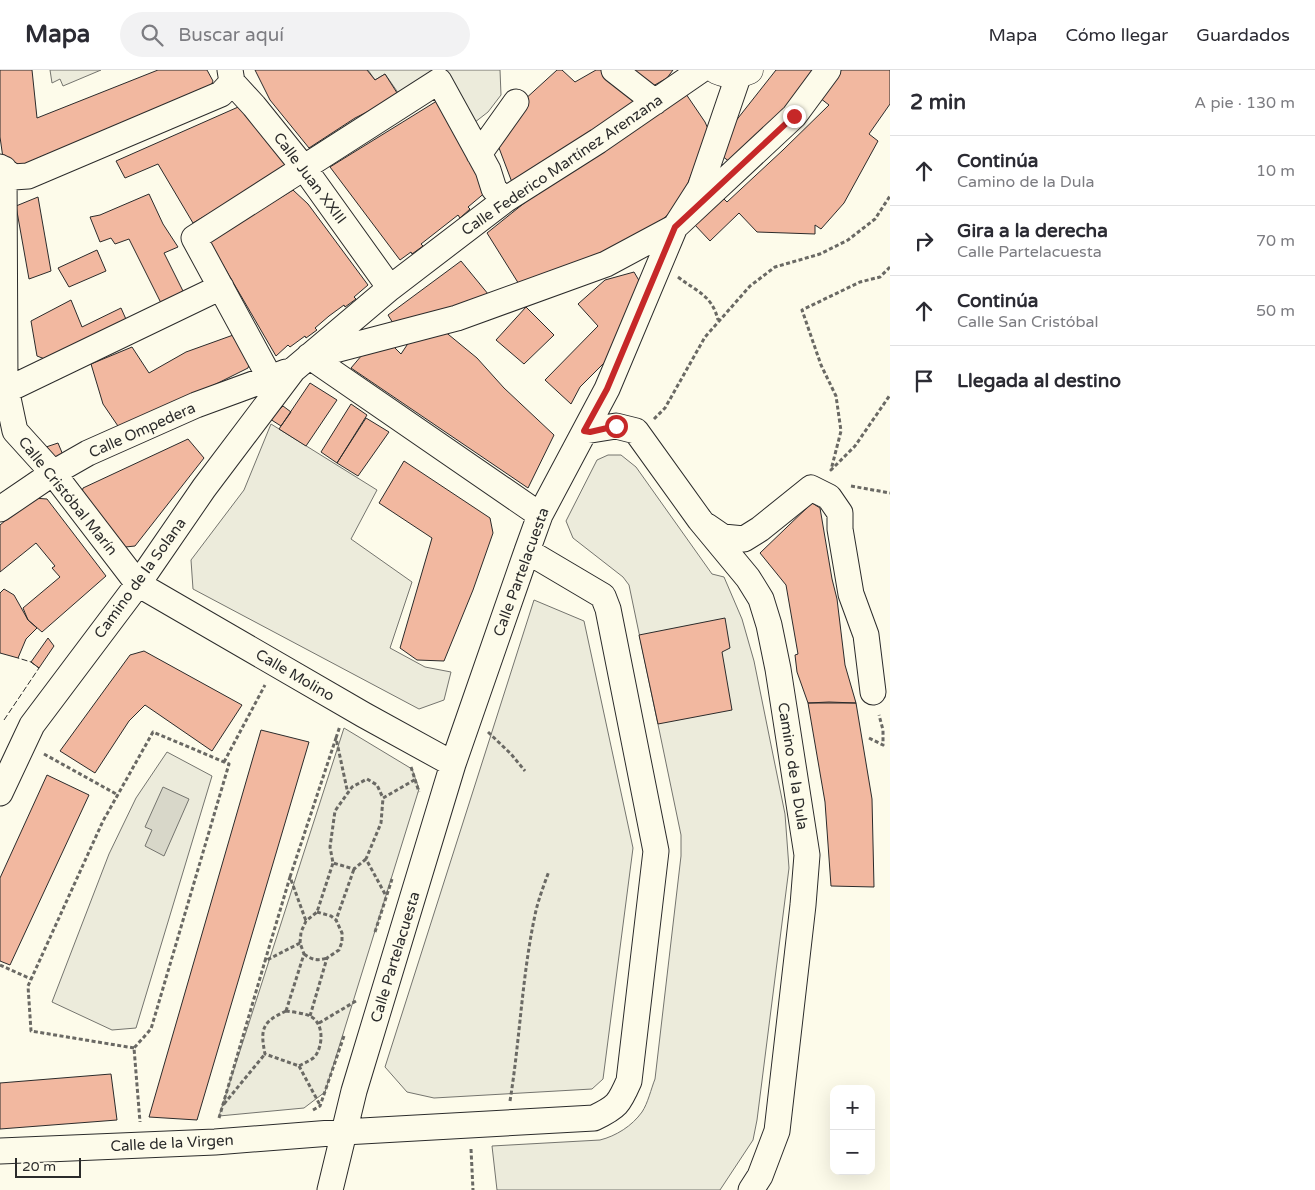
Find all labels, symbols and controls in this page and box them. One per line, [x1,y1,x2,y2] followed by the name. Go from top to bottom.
[120,12,470,57] search box
[25,20,90,49] text: Mapa
[138,21,166,49] icon: search
[178,24,284,46] text: Buscar aquí
[988,24,1037,46] text: Mapa
[1065,24,1168,46] text: Cómo llegar
[1196,24,1290,46] text: Guardados
[910,90,966,115] text: 2 min
[458,91,666,239] street label: Calle Federico Martínez Arenzana
[1194,93,1295,113] text: A pie · 130 m
[783,105,806,128] route end
[270,129,350,227] street label: Calle Juan XXIII
[957,150,1039,172] text: Continúa
[910,157,938,185] icon: ahead
[1256,161,1295,181] text: 10 m
[957,172,1094,192] text: Camino de la Dula
[957,220,1108,242] text: Gira a la derecha
[910,227,938,255] icon: right
[1256,231,1295,251] text: 70 m
[957,242,1102,262] text: Calle Partelacuesta
[957,290,1039,312] text: Continúa
[910,297,938,325] icon: ahead
[1256,301,1295,321] text: 50 m
[957,312,1099,332] text: Calle San Cristóbal
[910,367,938,395] icon: arrive
[957,370,1121,392] text: Llegada al destino
[86,398,198,462] street label: Calle Ompedera
[605,415,628,438] route start
[15,433,121,559] street label: Calle Cristóbal Marín
[489,505,553,639] street label: Calle Partelacuesta
[90,514,190,642] street label: Camino de la Solana
[252,645,338,705] street label: Calle Molino
[774,701,812,831] street label: Camino de la Dula
[367,889,423,1025] street label: Calle Partelacuesta
[830,1085,875,1175] map controls
[830,1085,875,1130] button: +
[830,1130,875,1175] button: −
[110,1131,234,1155] street label: Calle de la Virgen
[15,1155,81,1178] scale bar
[22,1158,56,1175] text: 20 m

